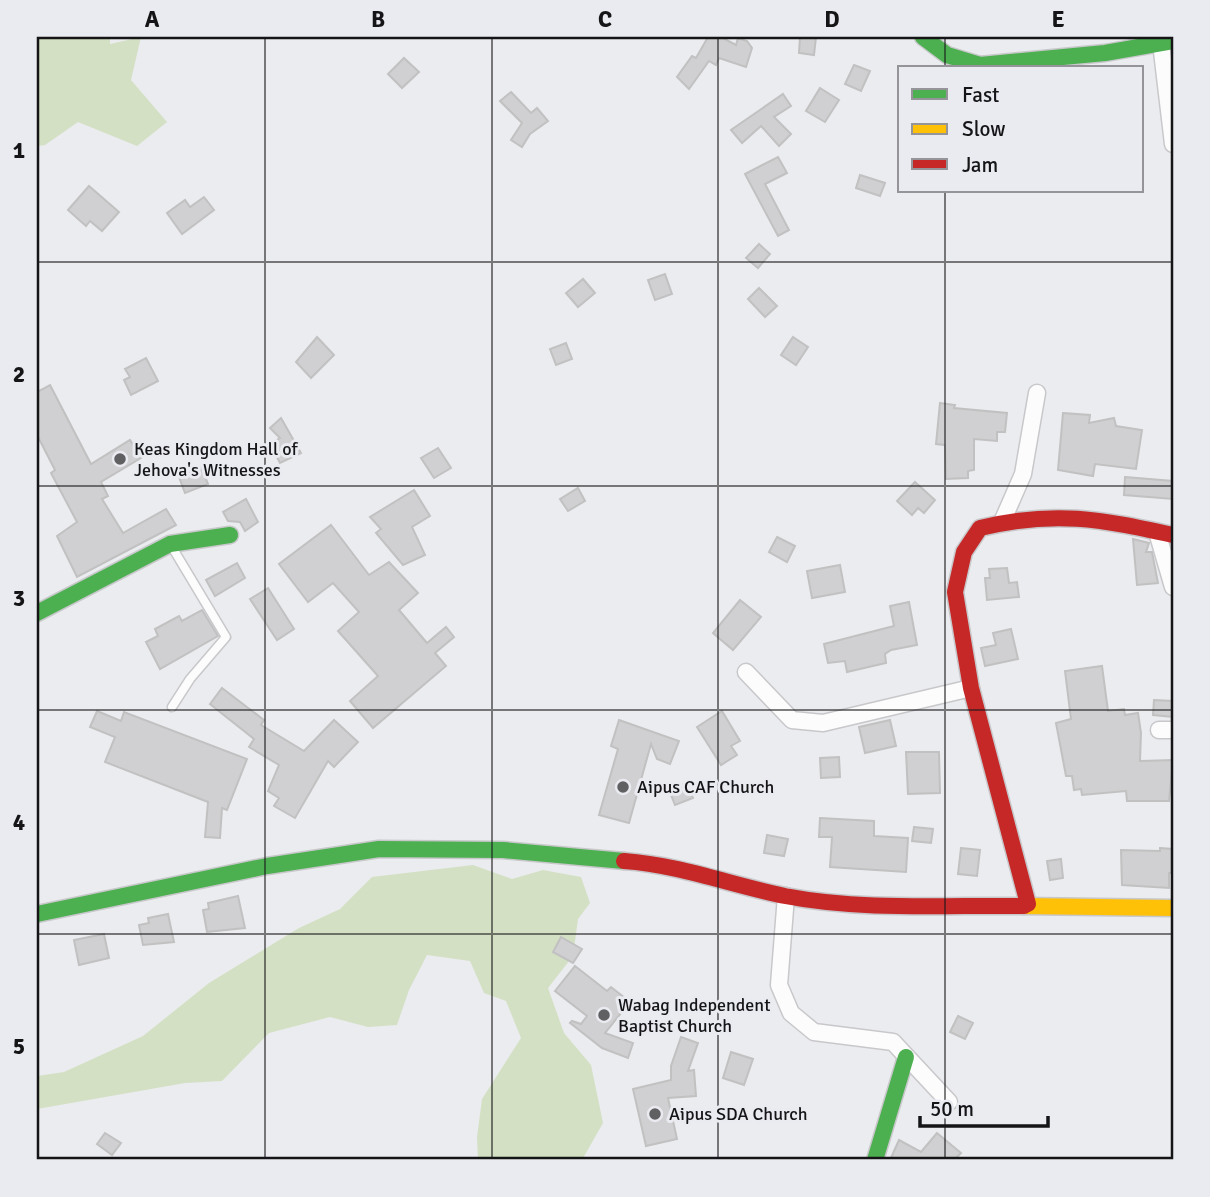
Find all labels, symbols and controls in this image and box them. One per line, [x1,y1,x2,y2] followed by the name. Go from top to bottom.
[145,5,160,34] text: A
[371,5,385,34] text: B
[598,5,612,34] text: C
[824,5,840,34] text: D
[1051,5,1065,34] text: E
[898,66,1144,192] legend
[962,82,999,108] text: Fast
[962,116,1006,142] text: Slow
[13,136,25,165] text: 1
[962,152,998,178] text: Jam
[13,360,25,389] text: 2
[134,438,298,481] place label: Keas Kingdom Hall of Jehova's Witnesses
[112,451,128,467] marker: Keas Kingdom Hall of Jehova's Witnesses
[13,584,25,613] text: 3
[637,776,774,798] place label: Aipus CAF Church
[615,779,631,795] marker: Aipus CAF Church
[13,808,25,837] text: 4
[618,994,770,1037] place label: Wabag Independent Baptist Church
[596,1007,612,1023] marker: Wabag Independent Baptist Church
[13,1032,25,1061] text: 5
[920,1085,1047,1129] scale bar
[930,1096,974,1122] text: 50 m
[669,1103,808,1125] place label: Aipus SDA Church
[647,1106,663,1122] marker: Aipus SDA Church

